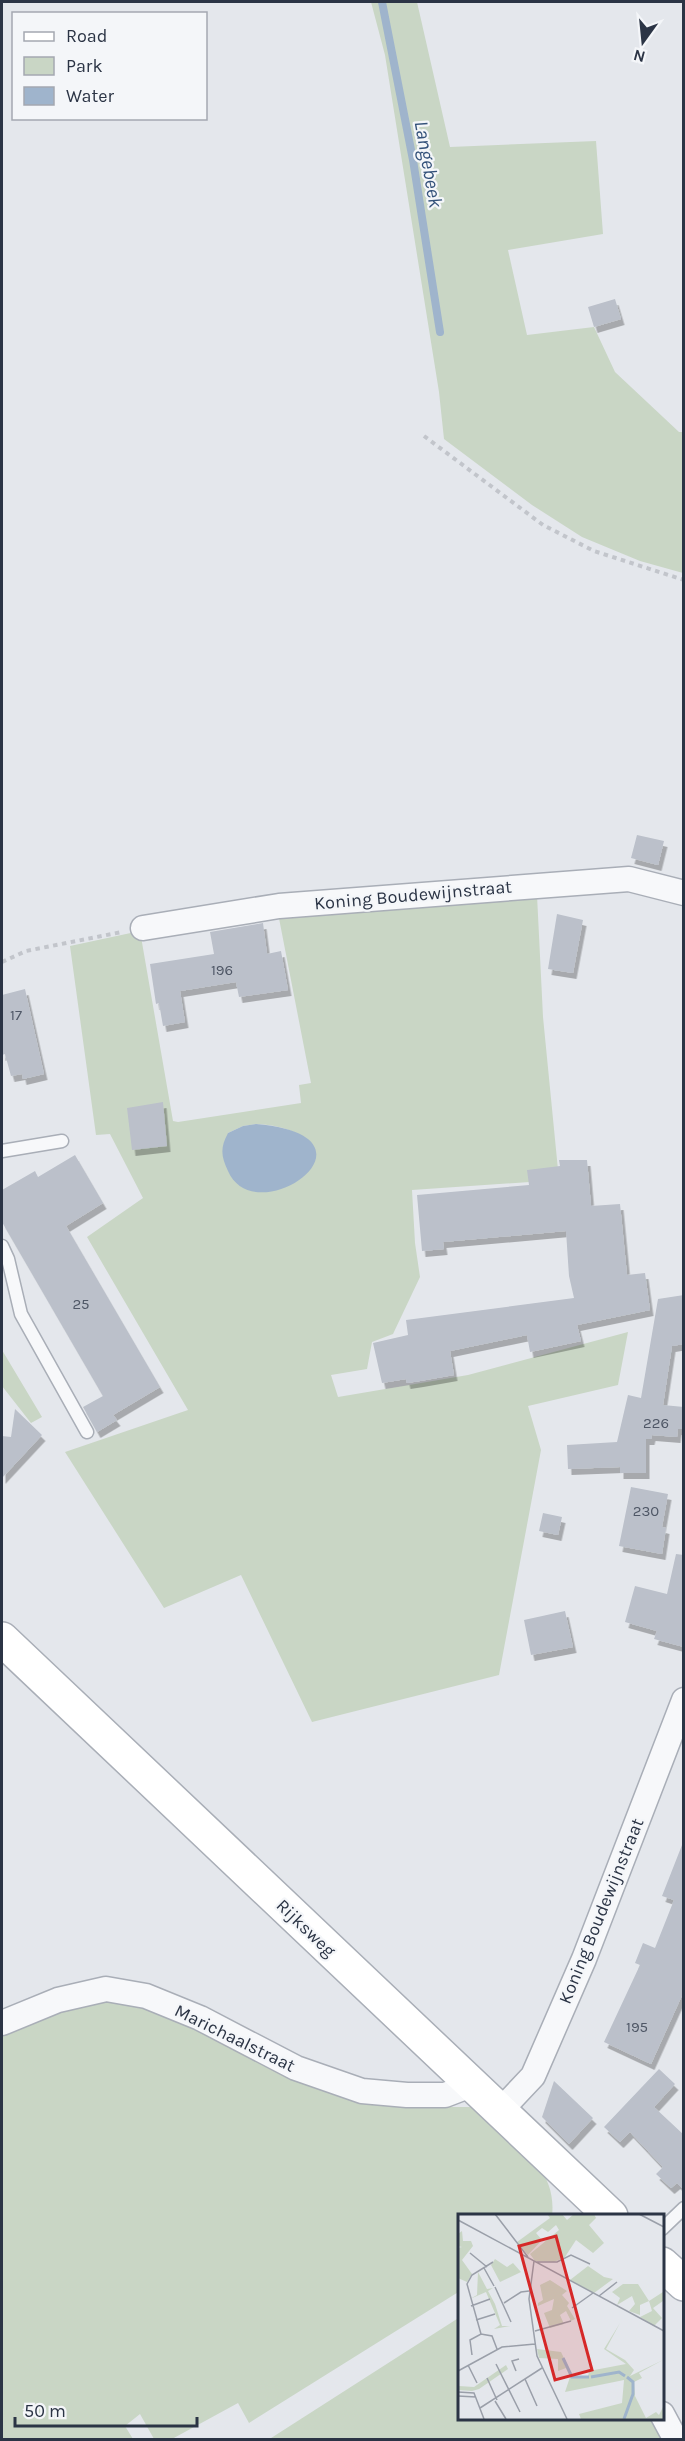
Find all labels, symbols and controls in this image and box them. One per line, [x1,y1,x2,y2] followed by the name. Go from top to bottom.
[12,12,207,120] legend
[613,12,673,72] north arrow
[66,25,107,47] text: Road
[631,45,647,67] text: N
[66,55,103,77] text: Park
[66,85,114,107] text: Water
[410,119,448,210] water label: Langebeek
[313,875,513,915] street label: Koning Boudewijnstraat
[211,961,233,979] house number: 196
[10,1006,22,1024] house number: 17
[72,1295,90,1313] house number: 25
[643,1414,669,1432] house number: 226
[633,1502,659,1520] house number: 230
[554,1815,648,2007] street label: Koning Boudewijnstraat
[272,1894,340,1962] street label: Rijksweg
[171,1999,299,2077] street label: Marichaalstraat
[626,2018,648,2036] house number: 195
[458,2214,664,2420] inset map
[15,2390,196,2428] scale bar
[24,2400,66,2422] text: 50 m

